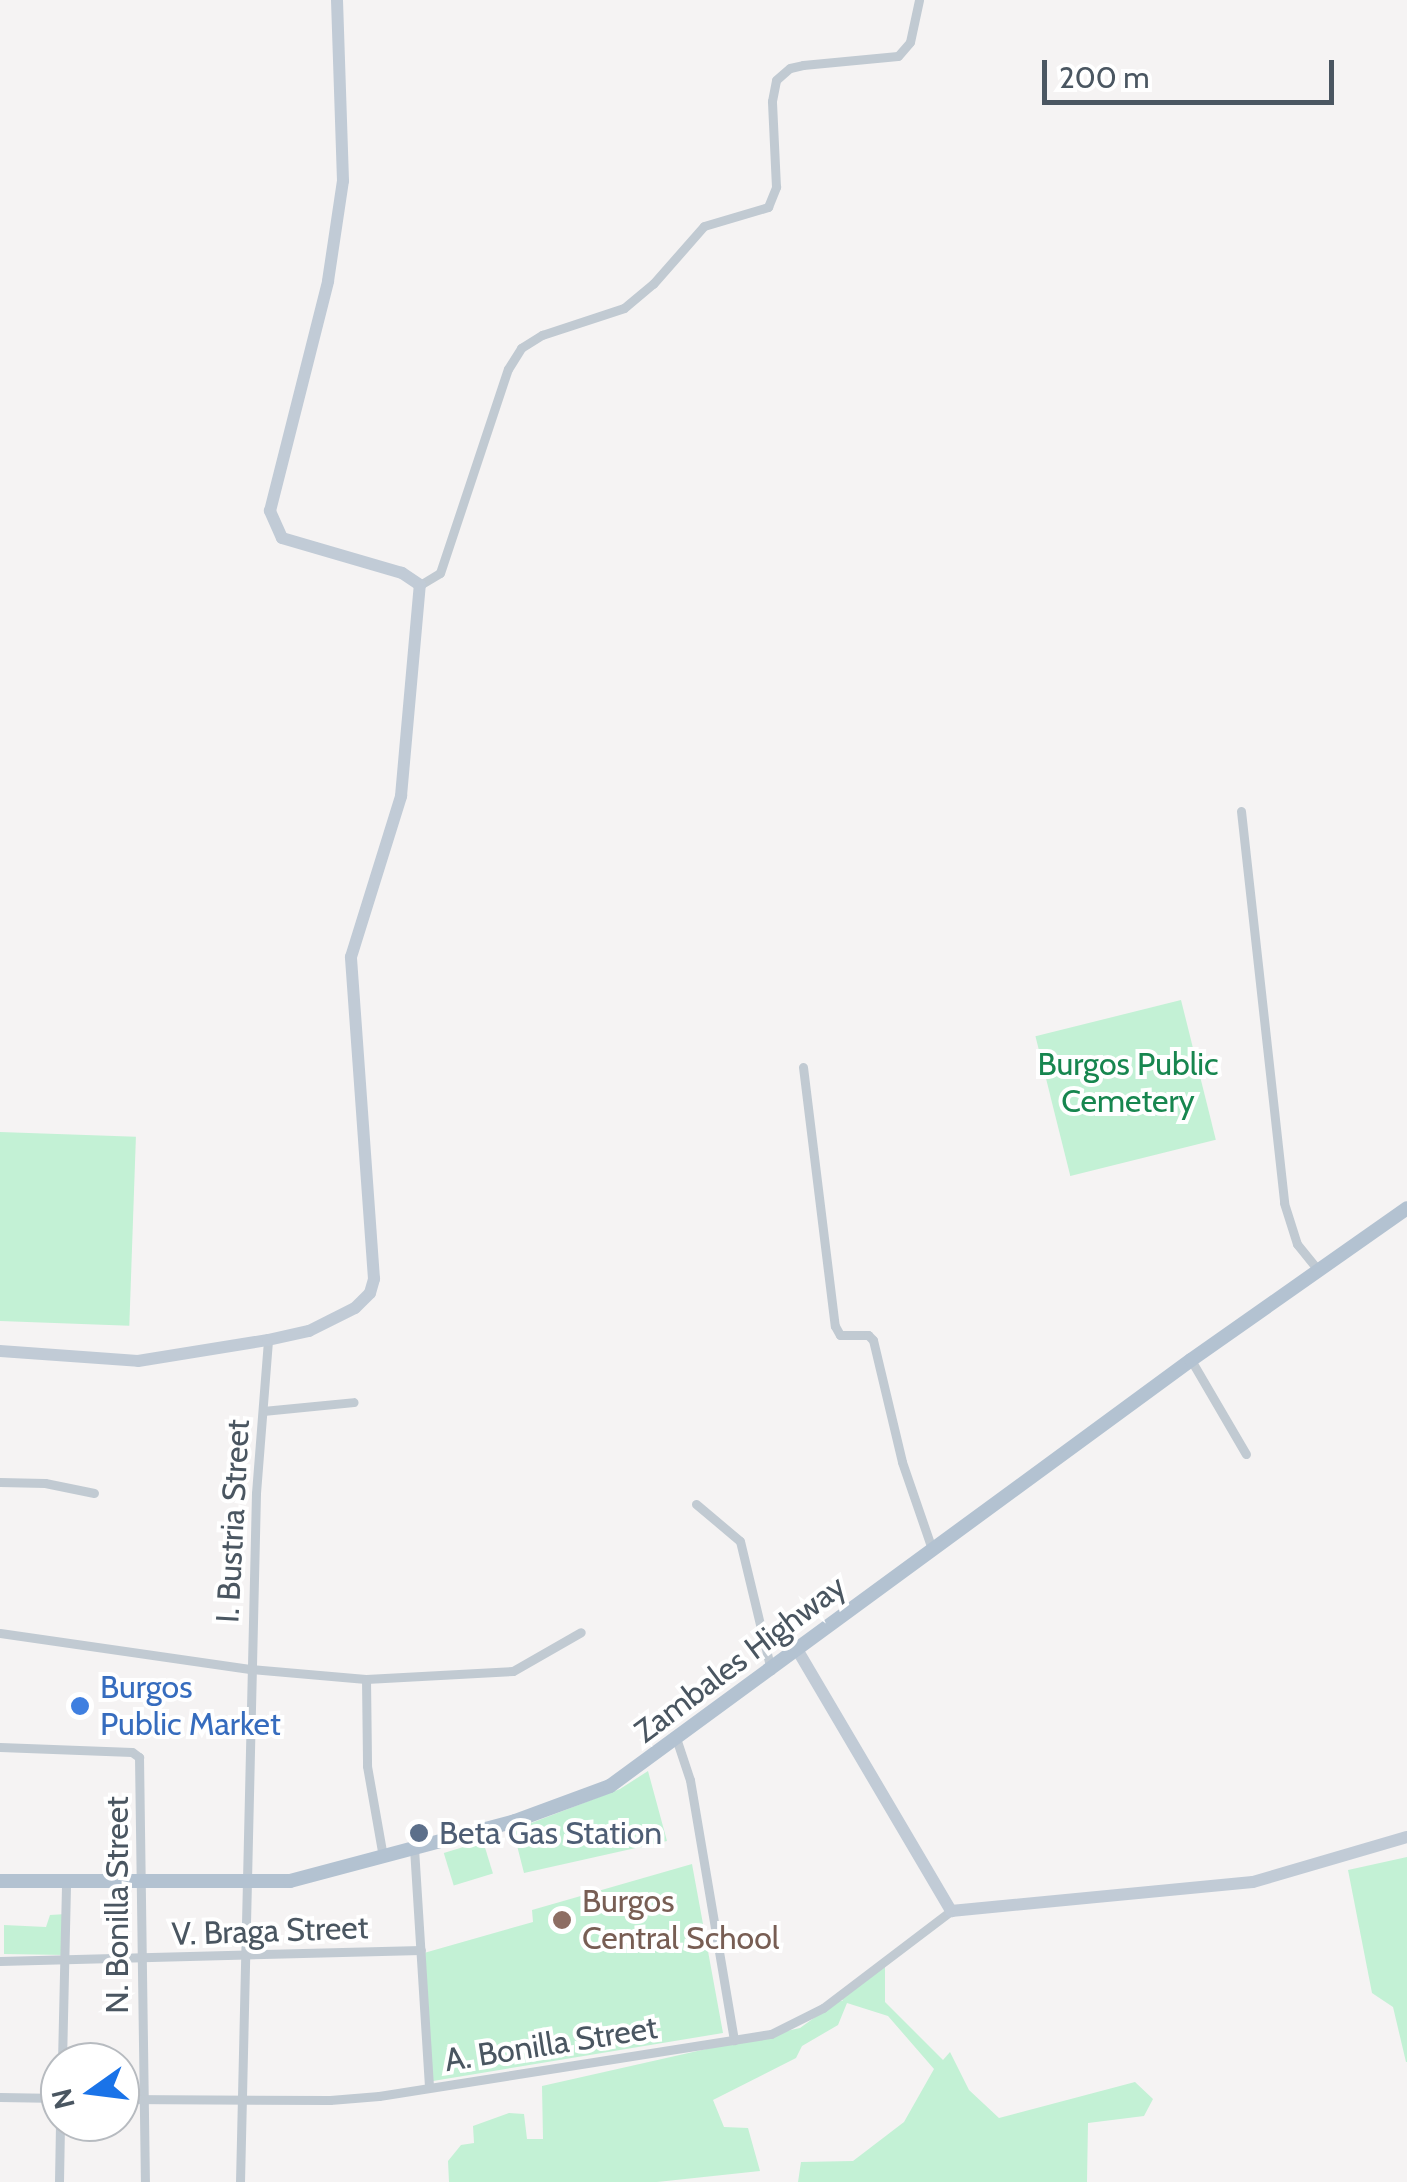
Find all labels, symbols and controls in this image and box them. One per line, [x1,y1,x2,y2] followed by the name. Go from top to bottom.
[1047,40,1340,102] scale bar
[1059,59,1150,96] text: 200 m
[1037,1046,1219,1121] park label: Burgos Public Cemetery
[209,1418,257,1624] street label: I. Bustria Street
[627,1567,853,1751] street label: Zambales Highway
[100,1669,281,1744] place label: Burgos Public Market
[69,1695,91,1717] marker: Burgos Public Market
[98,1796,136,2014] street label: N. Bonilla Street
[439,1814,662,1852] place label: Beta Gas Station
[408,1822,430,1844] marker: Beta Gas Station
[582,1883,779,1958] place label: Burgos Central School
[171,1908,369,1954] street label: V. Braga Street
[551,1909,573,1931] marker: Burgos Central School
[442,2008,660,2080] street label: A. Bonilla Street
[40,2042,140,2142] north arrow
[44,2085,82,2112] text: N

